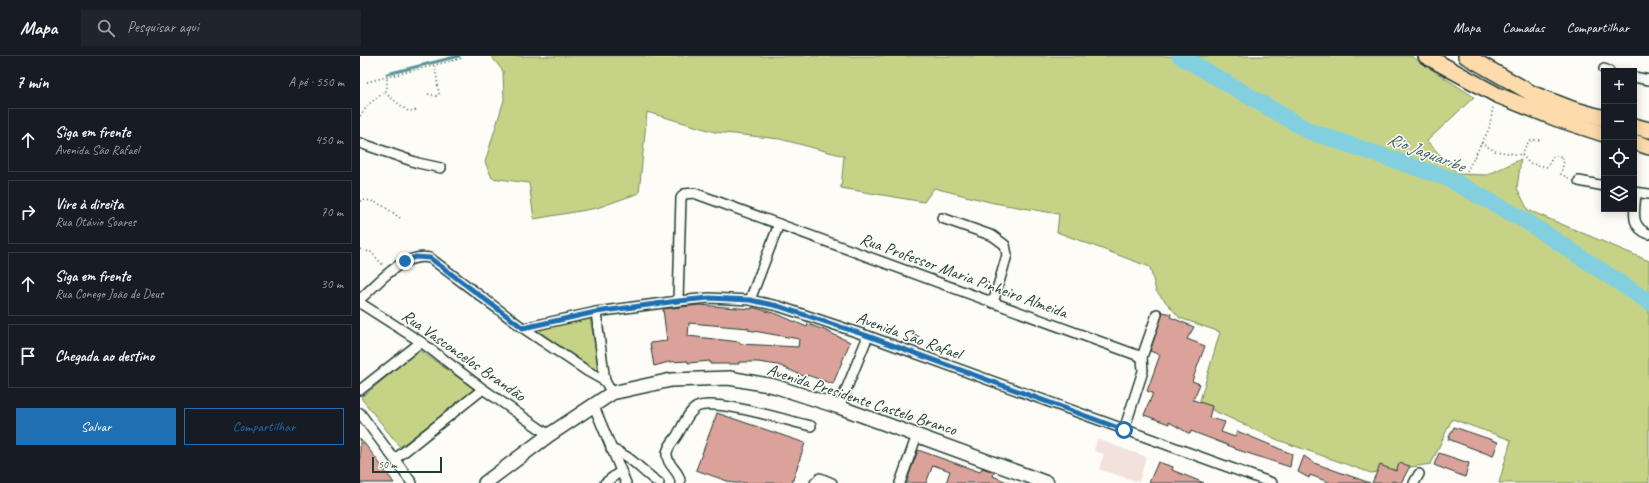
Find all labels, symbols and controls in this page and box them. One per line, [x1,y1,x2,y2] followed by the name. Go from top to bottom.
[81,10,361,46] search box
[20,16,57,40] text: Mapa
[95,17,117,39] icon: search
[127,18,199,37] text: Pesquisar aqui
[1453,19,1480,36] text: Mapa
[1502,19,1545,36] text: Camadas
[1567,19,1629,36] text: Compartilhar
[1601,68,1637,212] map controls
[1601,68,1637,104] button: +
[16,72,49,93] text: 7 min
[288,74,344,90] text: A pé · 550 m
[1601,104,1637,140] button: −
[55,123,131,142] text: Siga em frente
[1385,127,1470,178] water label: Rio Jaguaribe
[17,129,39,151] icon: ahead
[315,132,343,148] text: 450 m
[1601,140,1637,176] button: locate
[55,142,139,158] text: Avenida São Rafael
[1601,176,1637,212] button: layers
[55,195,124,214] text: Vire à direita
[17,201,39,223] icon: right
[321,204,343,220] text: 70 m
[55,214,136,230] text: Rua Otávio Soares
[857,228,1072,323] street label: Rua Professor Maria Pinheiro Almeida
[396,252,414,270] route end
[55,267,131,286] text: Siga em frente
[17,273,39,295] icon: ahead
[321,276,343,292] text: 30 m
[55,286,164,302] text: Rua Conego João de Deus
[398,305,530,407] street label: Rua Vasconcelos Brandão
[854,307,967,365] street label: Avenida São Rafael
[17,345,39,367] icon: arrive
[55,347,154,366] text: Chegada ao destino
[764,359,960,440] street label: Avenida Presidente Castelo Branco
[16,408,176,445] button: Salvar
[184,408,344,445] button: Compartilhar
[1115,421,1133,439] route start
[372,455,442,474] scale bar
[378,457,397,471] text: 50 m

